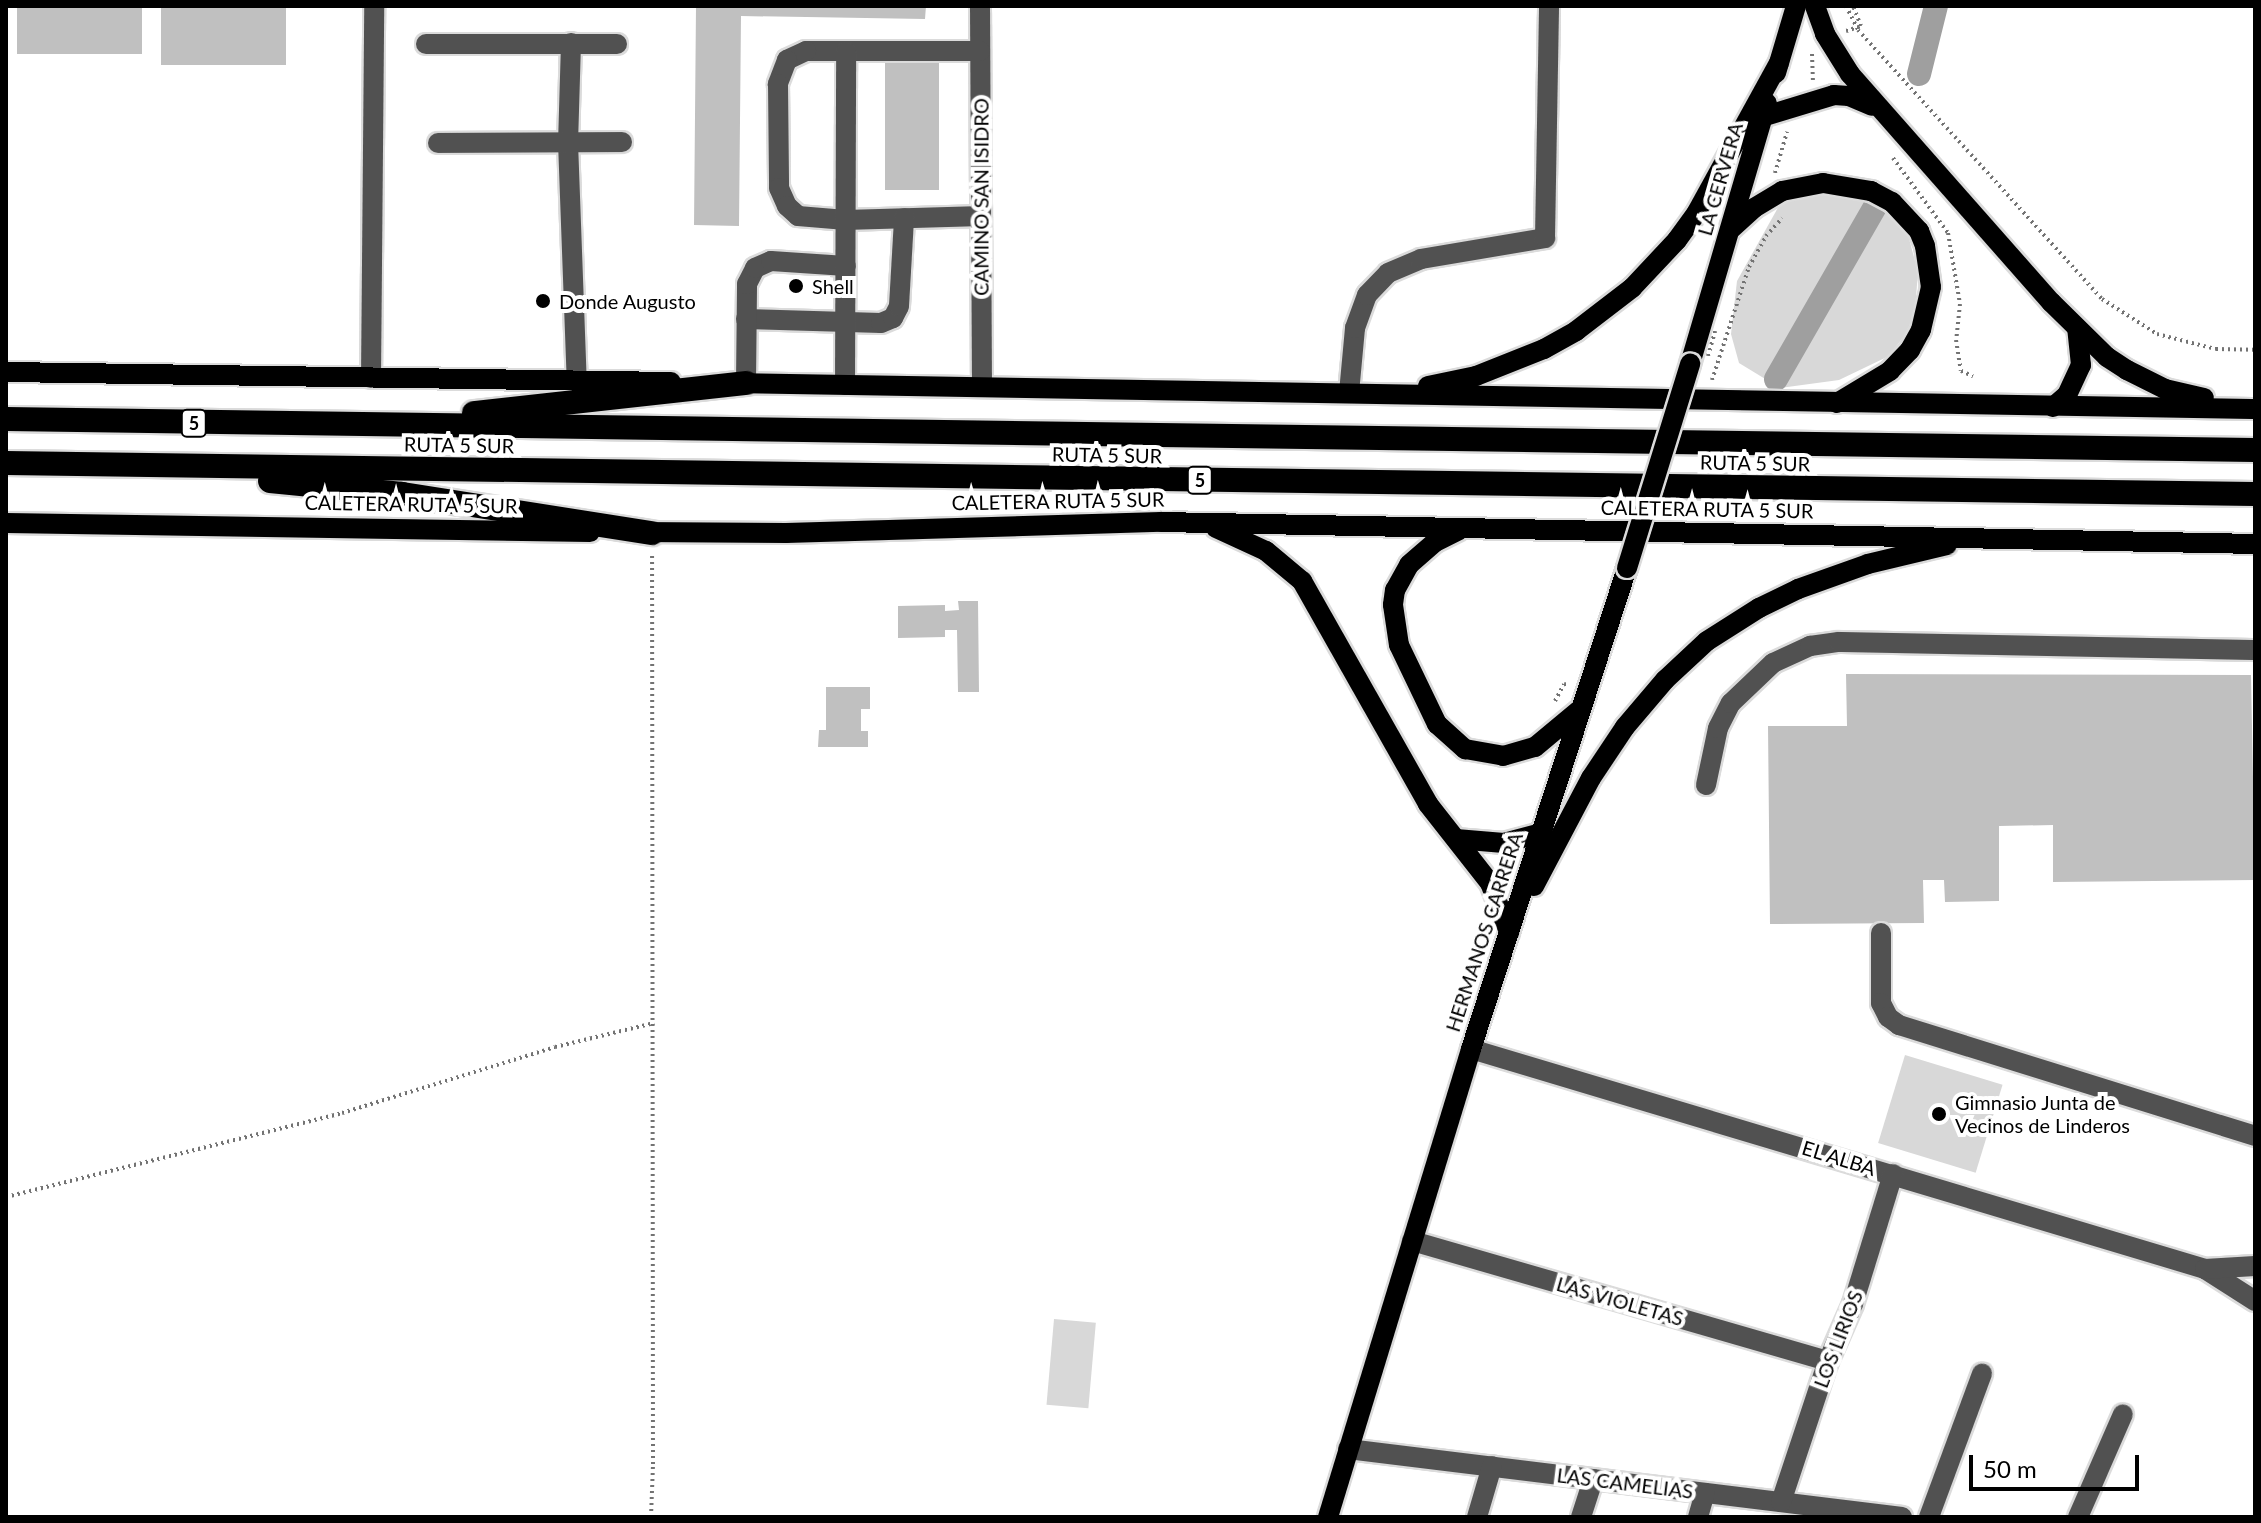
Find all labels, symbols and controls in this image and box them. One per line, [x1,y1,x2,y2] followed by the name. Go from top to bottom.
[969,98,993,296] street label: CAMINO SAN ISIDRO
[1692,119,1748,239] street label: LA CERVERA
[812,274,854,298] place label: Shell
[787,277,805,295] marker: Shell
[559,289,697,313] place label: Donde Augusto
[534,292,552,310] marker: Donde Augusto
[180,409,208,437] road number: 5
[403,432,515,458] street label: RUTA 5 SUR
[1051,442,1163,468] street label: RUTA 5 SUR
[1699,450,1811,476] street label: RUTA 5 SUR
[1186,466,1214,494] road number: 5
[951,487,1165,515] street label: CALETERA RUTA 5 SUR
[304,490,518,518] street label: CALETERA RUTA 5 SUR
[1600,495,1814,523] street label: CALETERA RUTA 5 SUR
[1440,829,1528,1035] street label: HERMANOS CARRERA
[1955,1090,2130,1137] place label: Gimnasio Junta de Vecinos de Linderos
[1930,1105,1948,1123] marker: Gimnasio Junta de Vecinos de Linderos
[1799,1135,1879,1181] street label: EL ALBA
[1553,1271,1687,1331] street label: LAS VIOLETAS
[1808,1287,1868,1391] street label: LOS LIRIOS
[1973,1439,2143,1489] scale bar
[1983,1454,2037,1483] text: 50 m
[1556,1463,1694,1503] street label: LAS CAMELIAS

